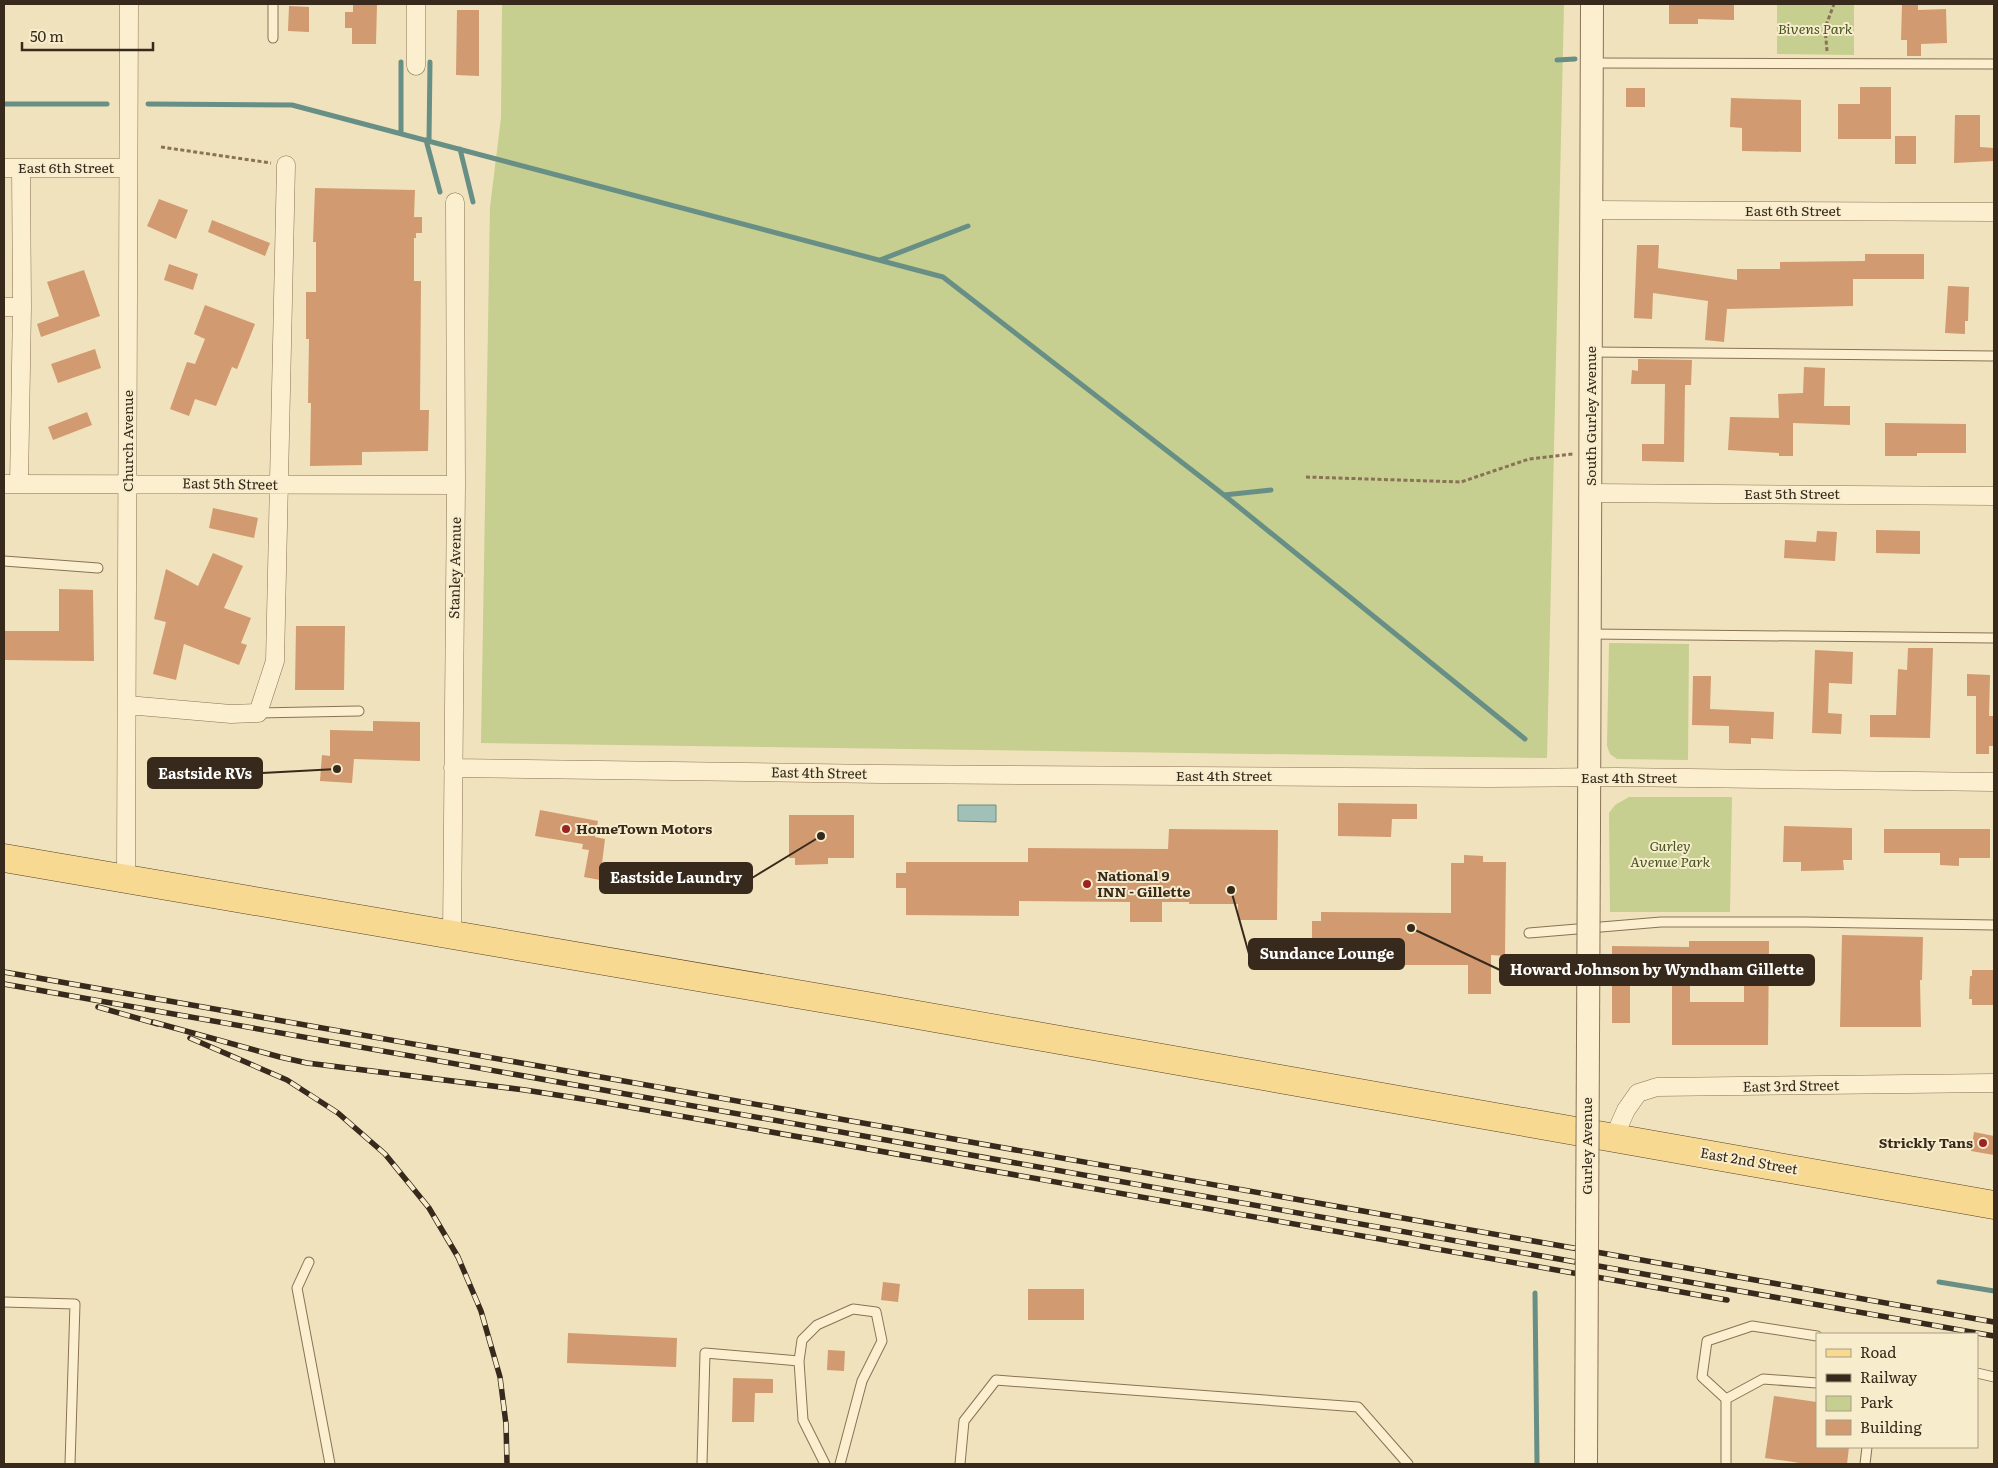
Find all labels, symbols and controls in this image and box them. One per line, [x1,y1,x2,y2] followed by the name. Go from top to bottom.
[1778,18,1853,38] park label: Bivens Park
[22,20,154,52] scale bar
[30,24,64,47] text: 50 m
[18,157,114,177] street label: East 6th Street
[1745,200,1841,220] street label: East 6th Street
[1580,346,1600,486] street label: South Gurley Avenue
[117,390,137,492] street label: Church Avenue
[182,472,278,494] street label: East 5th Street
[1744,483,1840,503] street label: East 5th Street
[443,517,465,619] street label: Stanley Avenue
[148,758,262,788] callout: Eastside RVs
[158,761,253,784] text: Eastside RVs
[771,761,868,783] street label: East 4th Street
[1176,765,1273,785] street label: East 4th Street
[1581,767,1678,787] street label: East 4th Street
[576,818,712,838] place label: HomeTown Motors
[560,823,572,835] marker: HomeTown Motors
[1630,835,1710,871] park label: Gurley Avenue Park
[600,863,752,893] callout: Eastside Laundry
[610,865,743,888] text: Eastside Laundry
[1097,865,1190,901] place label: National 9 INN - Gillette
[1081,878,1093,890] marker: National 9 INN - Gillette
[1249,939,1404,969] callout: Sundance Lounge
[1260,941,1395,964] text: Sundance Lounge
[1500,955,1814,985] callout: Howard Johnson by Wyndham Gillette
[1510,957,1804,980] text: Howard Johnson by Wyndham Gillette
[1743,1074,1840,1096] street label: East 3rd Street
[1576,1097,1596,1195] street label: Gurley Avenue
[1879,1132,1973,1152] place label: Strickly Tans
[1977,1137,1989,1149] marker: Strickly Tans
[1699,1142,1800,1178] street label: East 2nd Street
[1816,1333,1978,1448] legend
[1860,1340,1896,1363] text: Road
[1860,1365,1918,1388] text: Railway
[1860,1390,1894,1413] text: Park
[1860,1415,1922,1438] text: Building

